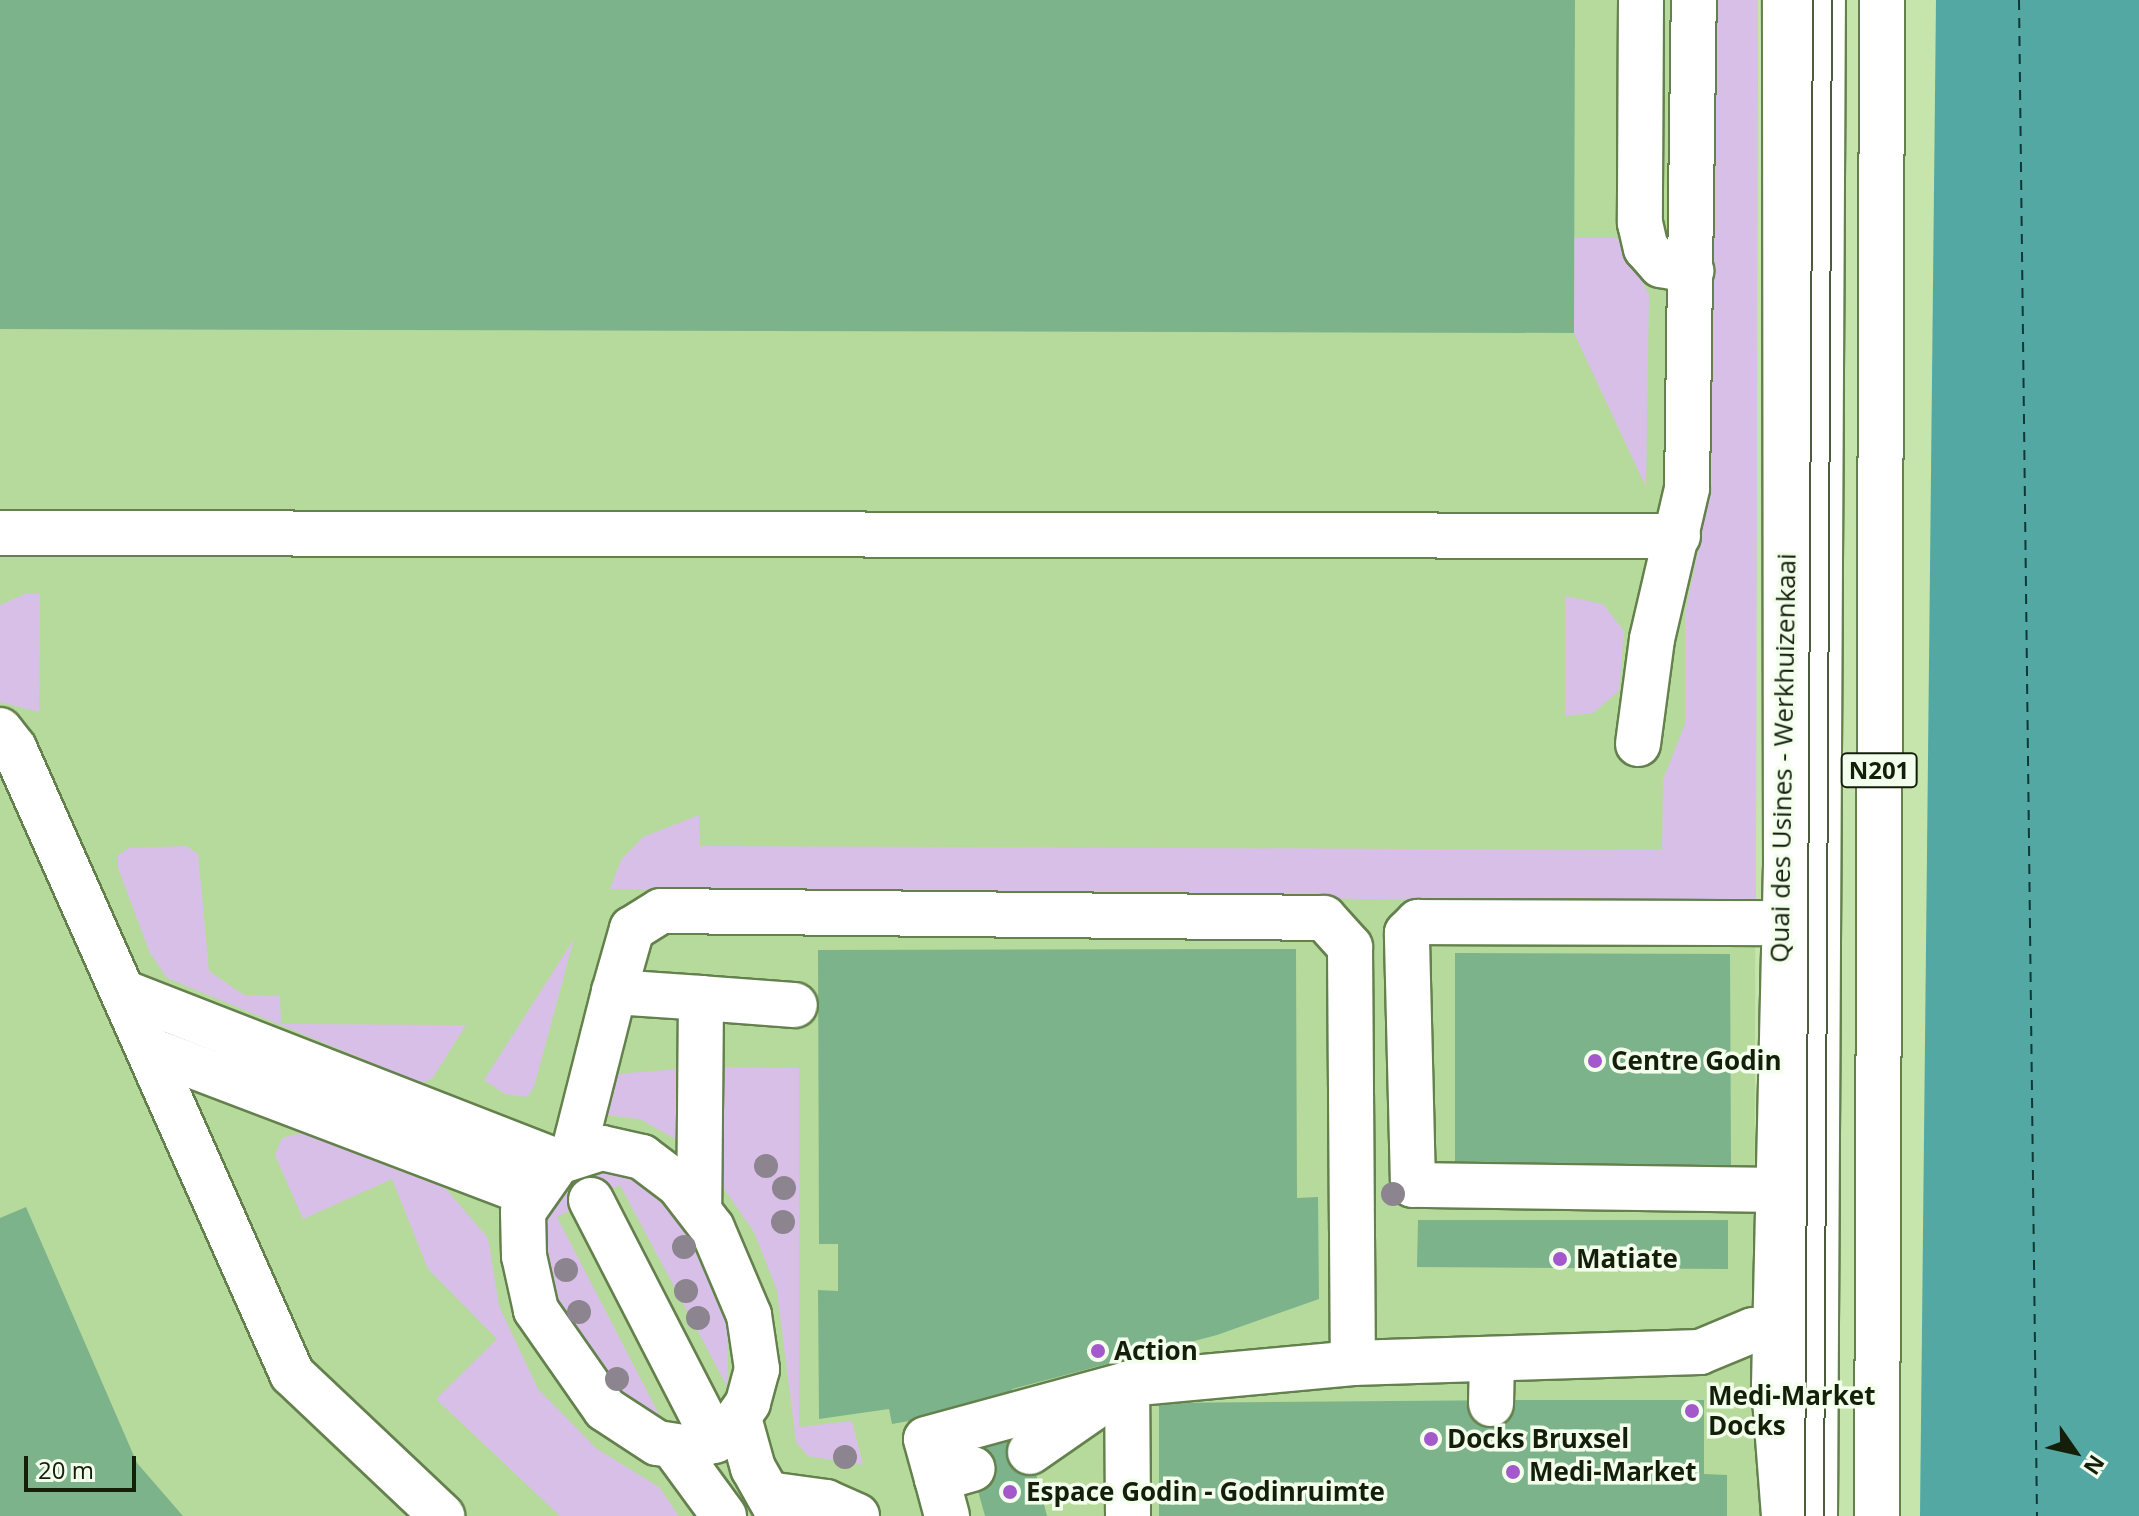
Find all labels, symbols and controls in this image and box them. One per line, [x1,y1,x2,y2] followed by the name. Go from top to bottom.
[1764,553,1802,963] street label: Quai des Usines - Werkhuizenkaai
[1839,750,1919,790] road number: N201
[1611,1045,1782,1077] place label: Centre Godin
[1586,1052,1604,1070] marker: Centre Godin
[1576,1243,1678,1275] place label: Matiate
[1551,1250,1569,1268] marker: Matiate
[1114,1335,1198,1367] place label: Action
[1089,1342,1107,1360] marker: Action
[1708,1380,1875,1442] place label: Medi-Market Docks
[1683,1402,1701,1420] marker: Medi-Market Docks
[2035,1412,2115,1492] north arrow
[1447,1423,1629,1455] place label: Docks Bruxsel
[1422,1430,1440,1448] marker: Docks Bruxsel
[28,1440,140,1490] scale bar
[2077,1450,2112,1481] text: N
[38,1453,94,1486] text: 20 m
[1529,1456,1696,1488] place label: Medi-Market
[1504,1463,1522,1481] marker: Medi-Market
[1026,1476,1385,1508] place label: Espace Godin - Godinruimte
[1001,1483,1019,1501] marker: Espace Godin - Godinruimte

